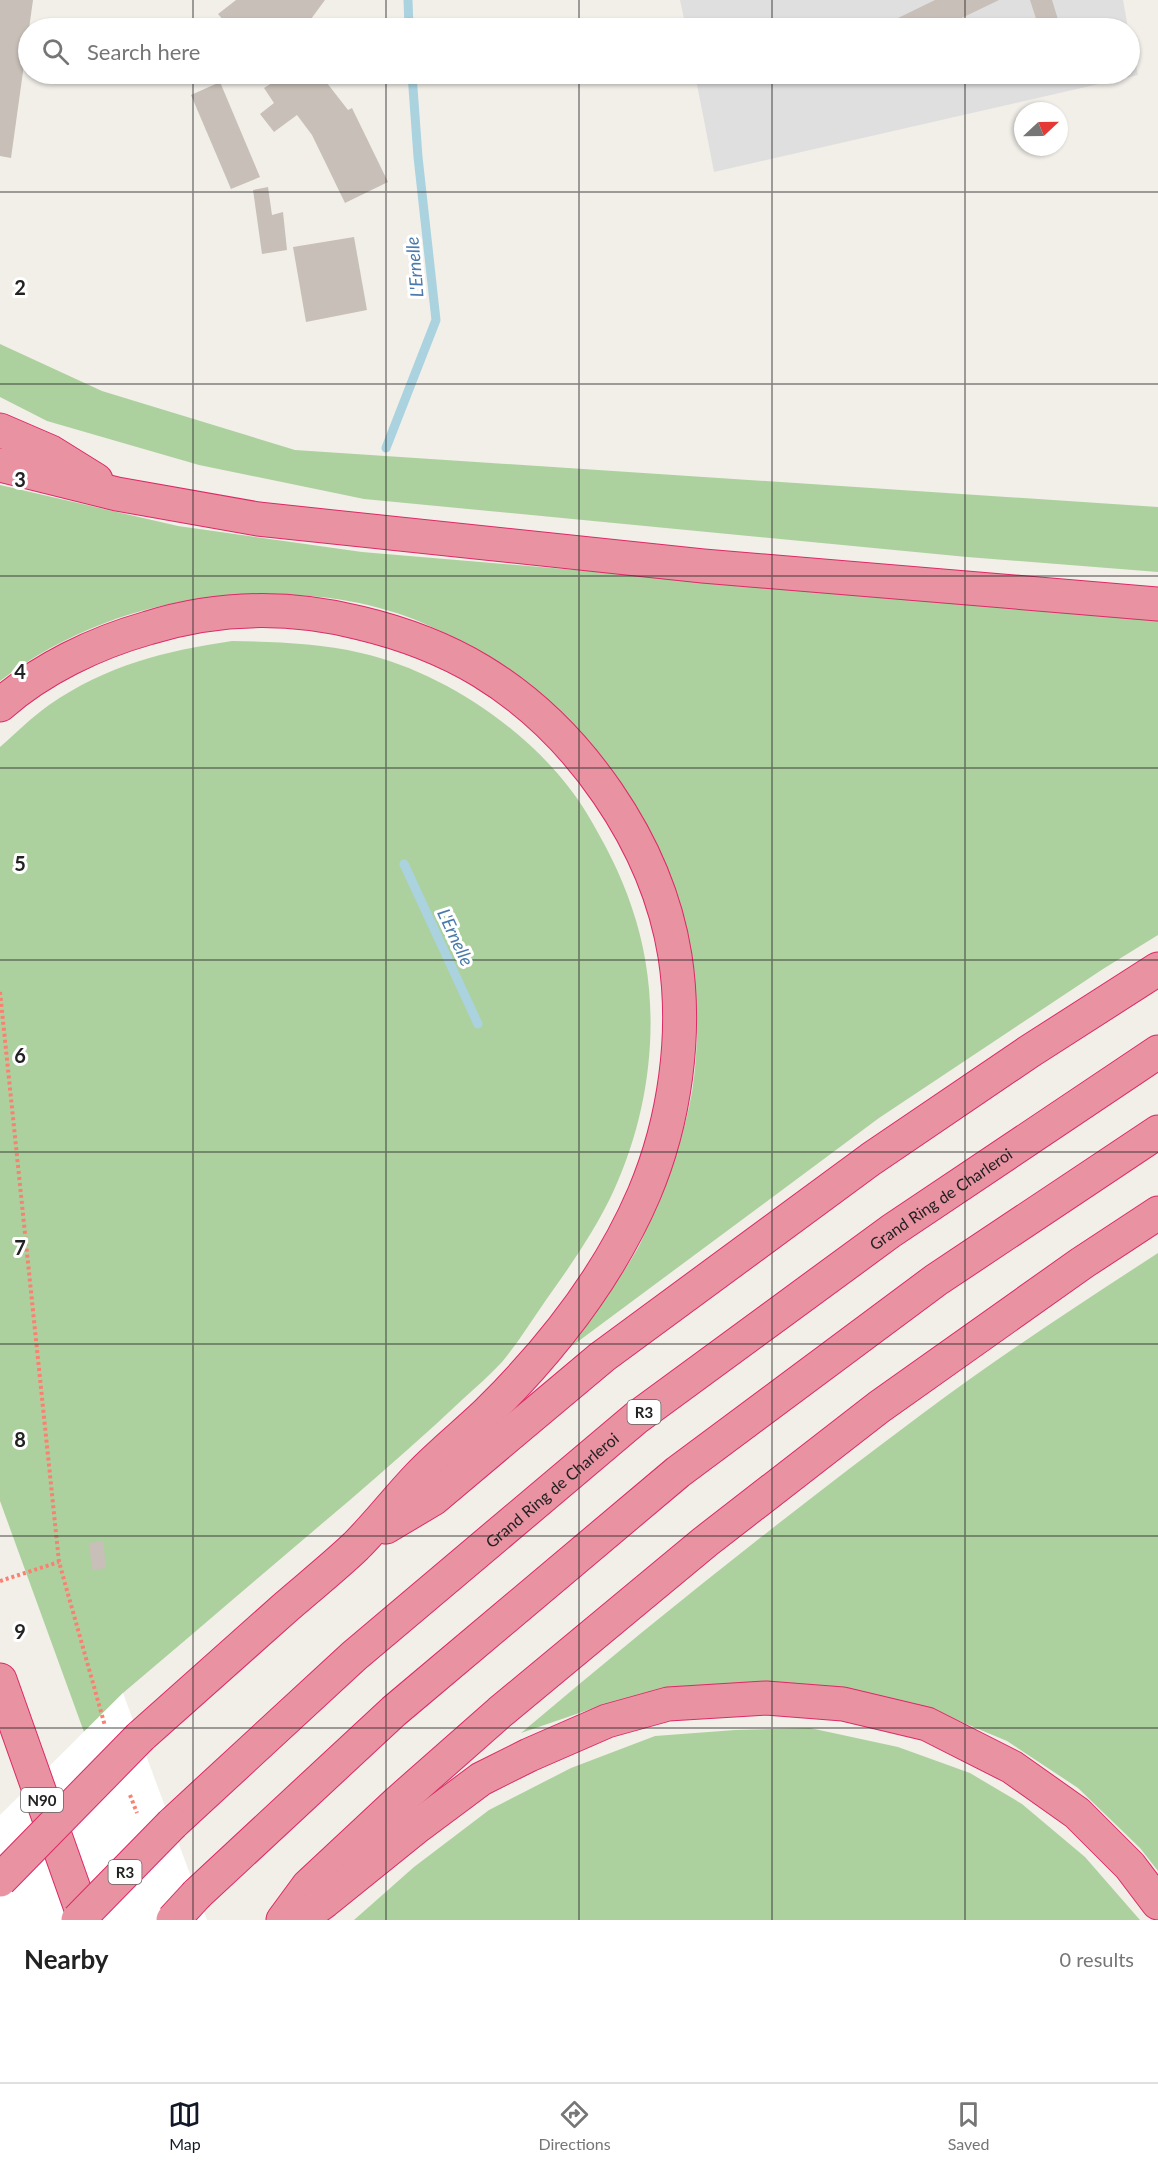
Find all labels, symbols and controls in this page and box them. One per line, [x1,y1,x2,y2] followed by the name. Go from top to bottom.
[18,18,1140,84] search box
[39,35,72,68] icon: search
[87,38,200,65] text: Search here
[1014,102,1068,156] north arrow
[400,236,428,298] water label: L'Ernelle
[14,275,26,299] text: 2
[14,467,26,491] text: 3
[14,659,26,683] text: 4
[14,851,26,875] text: 5
[433,905,479,969] water label: L'Ernelle
[14,1043,26,1067] text: 6
[865,1143,1015,1253] street label: Grand Ring de Charleroi
[14,1235,26,1259] text: 7
[628,1400,660,1424] road number: R3
[14,1427,26,1451] text: 8
[481,1428,622,1551] street label: Grand Ring de Charleroi
[14,1619,26,1643] text: 9
[21,1788,63,1812] road number: N90
[108,1860,142,1884] road number: R3
[24,1943,109,1975] text: Nearby
[1059,1947,1134,1971] text: 0 results
[168,2098,201,2153] tab: Map
[538,2098,611,2153] tab: Directions
[948,2098,989,2153] tab: Saved

